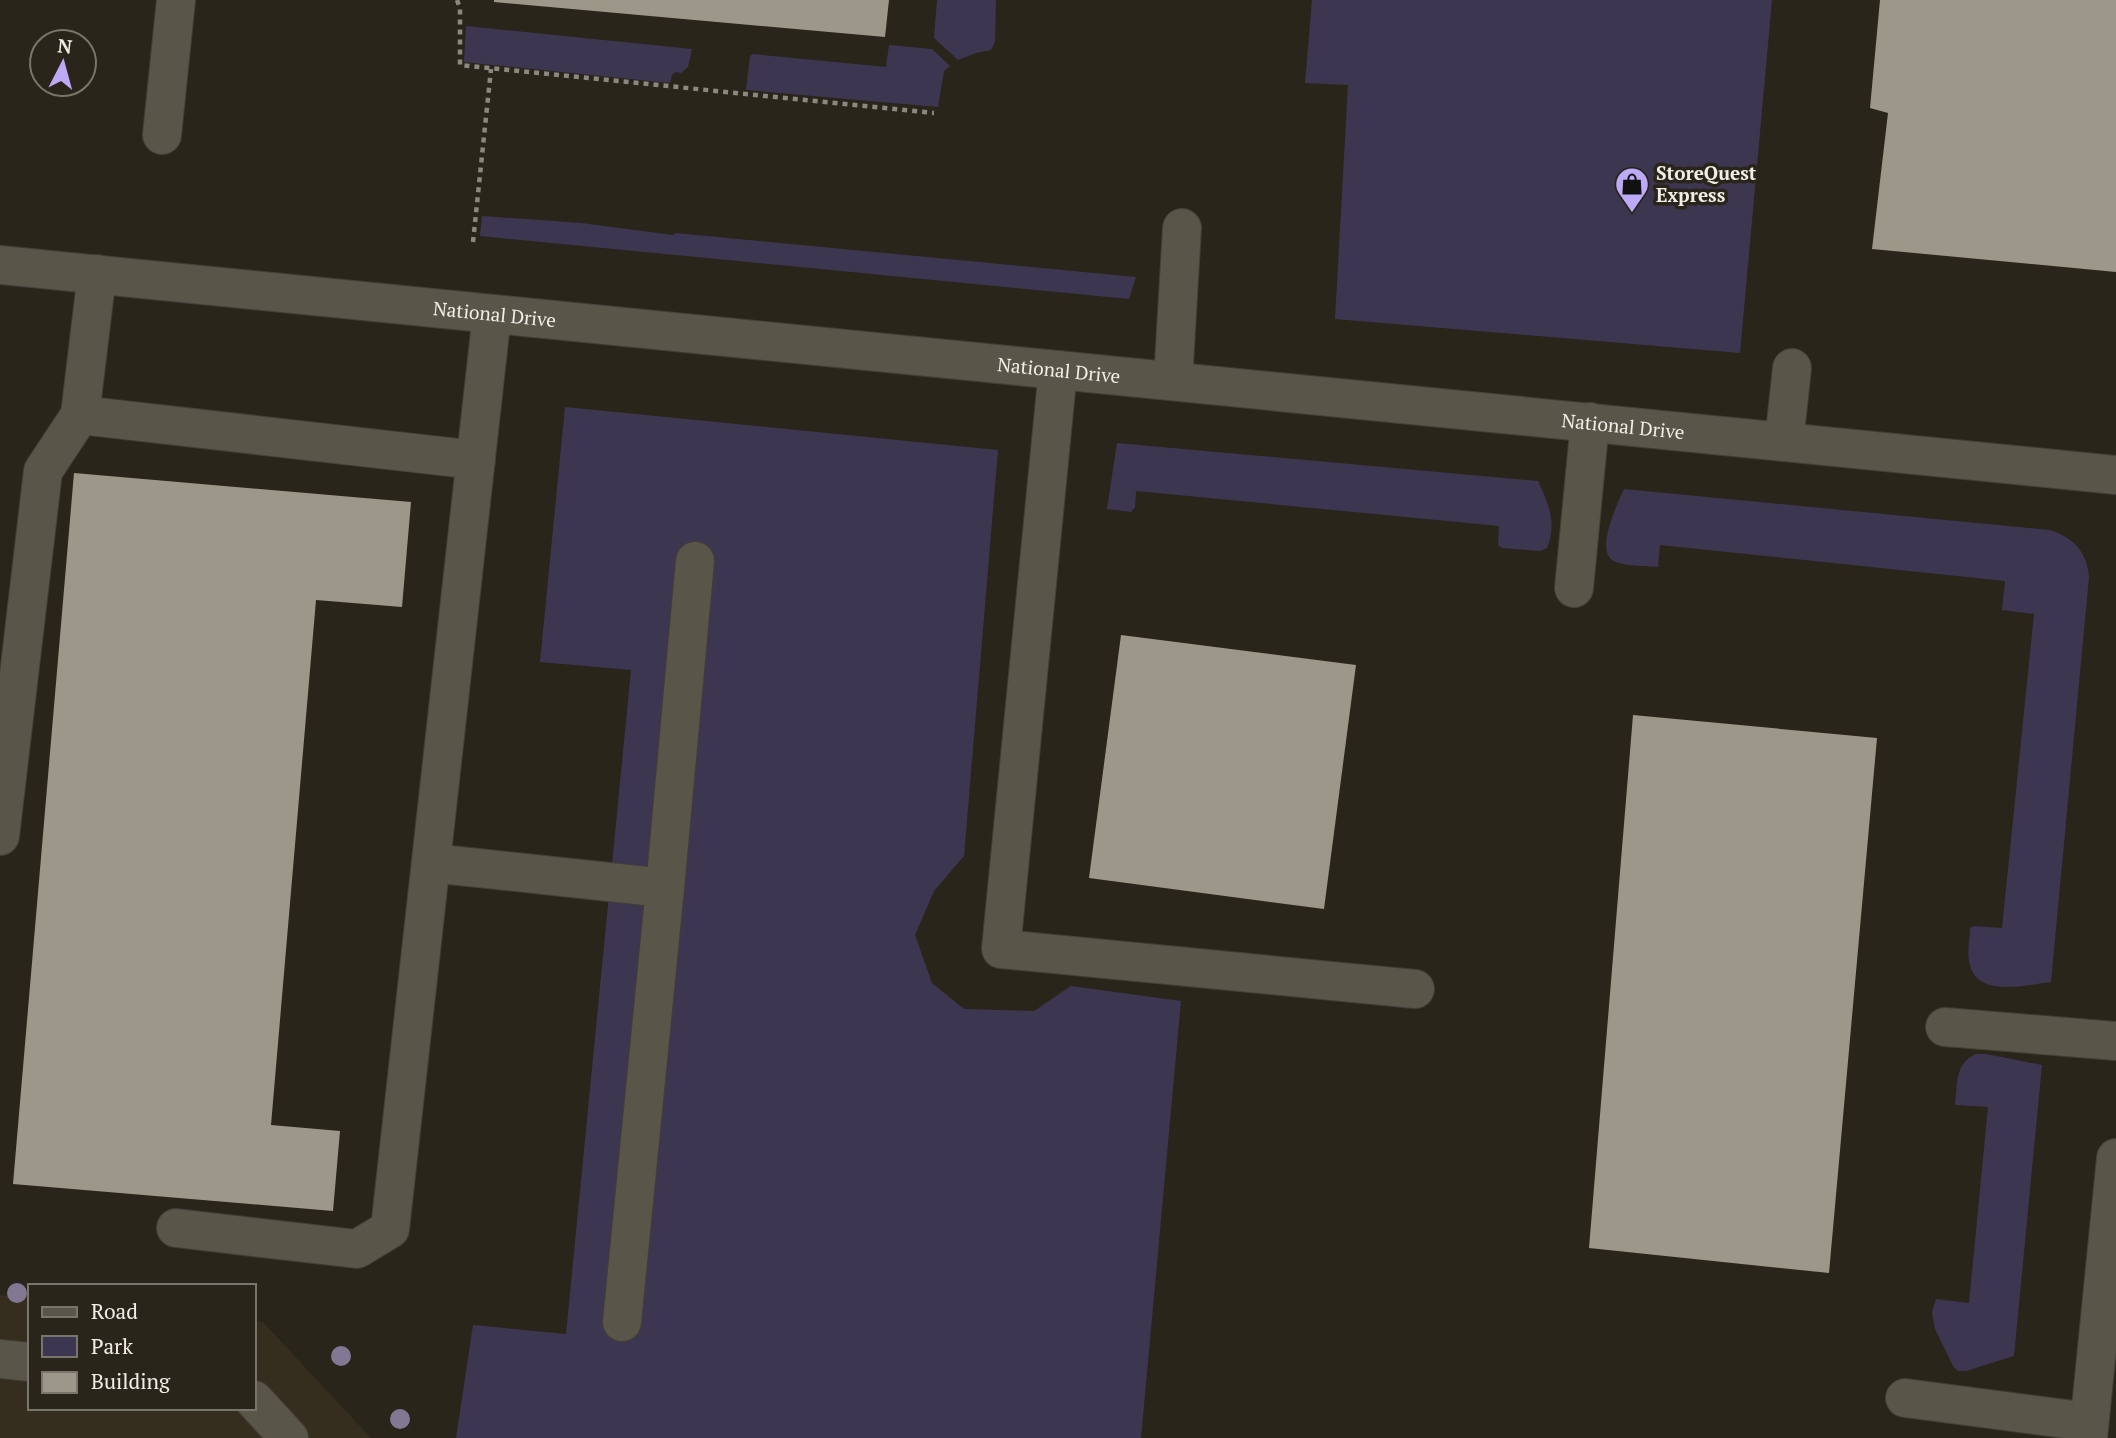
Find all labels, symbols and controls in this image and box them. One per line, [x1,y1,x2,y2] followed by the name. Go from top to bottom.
[28,28,98,98] north arrow
[56,32,74,59] text: N
[1656,160,1757,207] place label: StoreQuest Express
[1613,165,1651,214] shop icon: StoreQuest Express
[432,295,557,332] street label: National Drive
[996,351,1122,388] street label: National Drive
[1560,407,1686,444] street label: National Drive
[28,1284,256,1410] legend
[91,1297,138,1325] text: Road
[91,1332,133,1360] text: Park
[91,1367,171,1395] text: Building

